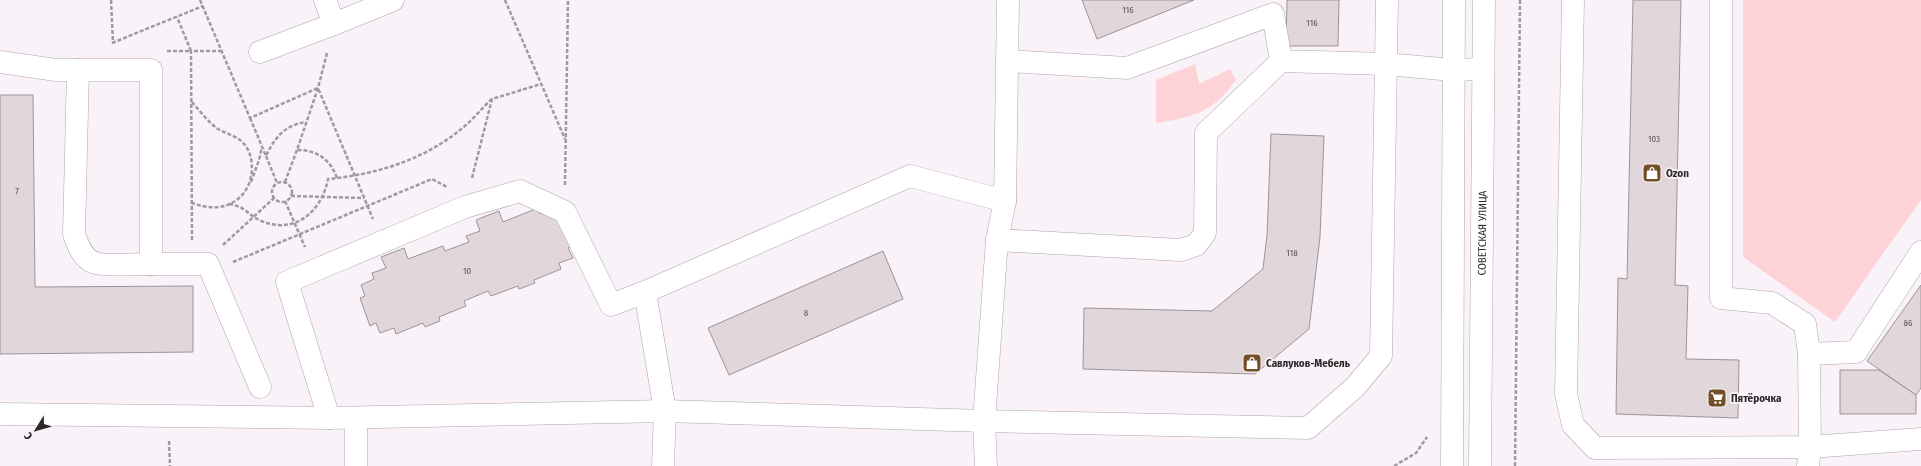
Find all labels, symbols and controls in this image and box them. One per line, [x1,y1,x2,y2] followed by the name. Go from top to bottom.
[1122,5,1134,15] house number: 116
[1306,18,1318,28] house number: 116
[1648,134,1660,144] house number: 103
[1641,162,1663,184] shop icon: Ozon
[1666,167,1689,180] place label: Ozon
[15,186,19,196] house number: 7
[1475,190,1489,275] street label: СОВЕТСКАЯ УЛИЦА
[1286,248,1298,258] house number: 118
[463,266,471,276] house number: 10
[804,308,809,318] house number: 8
[1904,318,1913,328] house number: 86
[1241,352,1263,374] shop icon: Савлуков-Мебель
[1266,357,1351,370] place label: Савлуков-Мебель
[1706,387,1728,409] supermarket icon: Пятёрочка
[1731,392,1782,405] place label: Пятёрочка
[16,410,56,450] north arrow
[21,429,35,442] text: С

